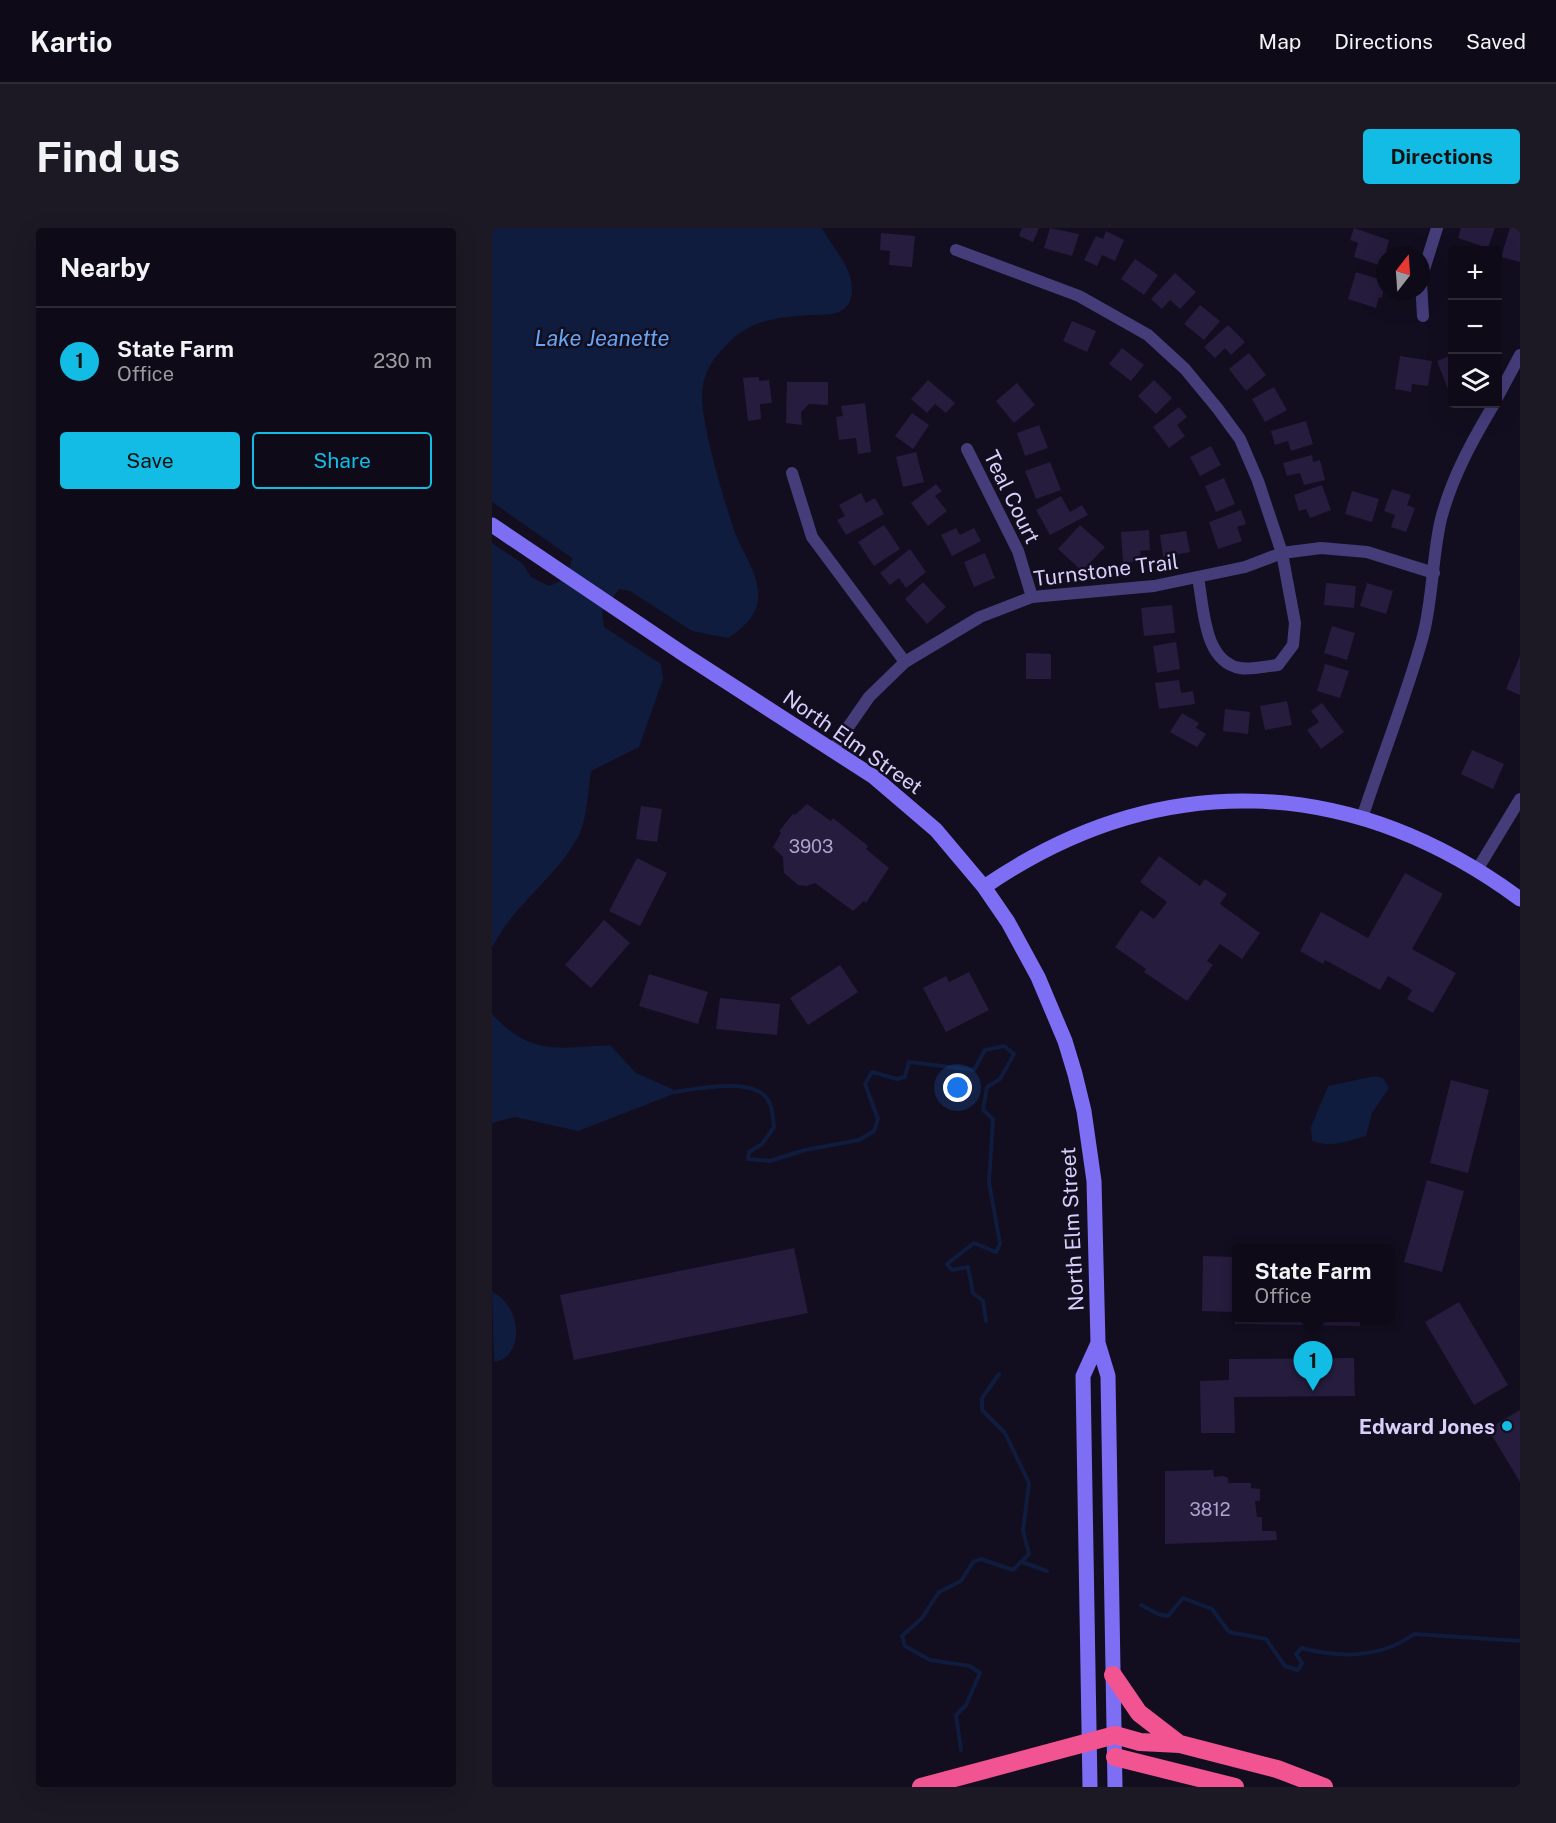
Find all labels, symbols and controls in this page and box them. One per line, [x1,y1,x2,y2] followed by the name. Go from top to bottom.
[30,25,112,58] text: Kartio
[1259,29,1301,54] text: Map
[1334,29,1433,54] text: Directions
[1466,29,1526,54] text: Saved
[1363,129,1520,184] button: Directions
[36,132,180,181] text: Find us
[1376,246,1430,300] north arrow
[1448,246,1502,408] map controls
[1448,246,1502,300] button: +
[60,252,150,283] text: Nearby
[1448,300,1502,354] button: −
[535,325,670,351] water label: Lake Jeanette
[117,336,234,362] text: State Farm
[75,349,84,373] text: 1
[373,349,432,373] text: 230 m
[1448,354,1502,408] button: layers
[117,362,174,386] text: Office
[60,432,240,489] button: Save
[252,432,432,489] button: Share
[979,446,1045,548] street label: Teal Court
[1032,549,1180,591] street label: Turnstone Trail
[778,685,928,799] street label: North Elm Street
[789,836,833,857] house number: 3903
[943,1073,972,1102] your location
[1055,1146,1089,1312] street label: North Elm Street
[1232,1244,1394,1322] popup
[1255,1258,1371,1284] text: State Farm
[1255,1284,1312,1308] text: Office
[1294,1342,1332,1391] pin: 1
[1359,1414,1495,1439] place label: Edward Jones
[1500,1419,1514,1433] marker: Edward Jones
[1190,1499,1230,1520] house number: 3812

